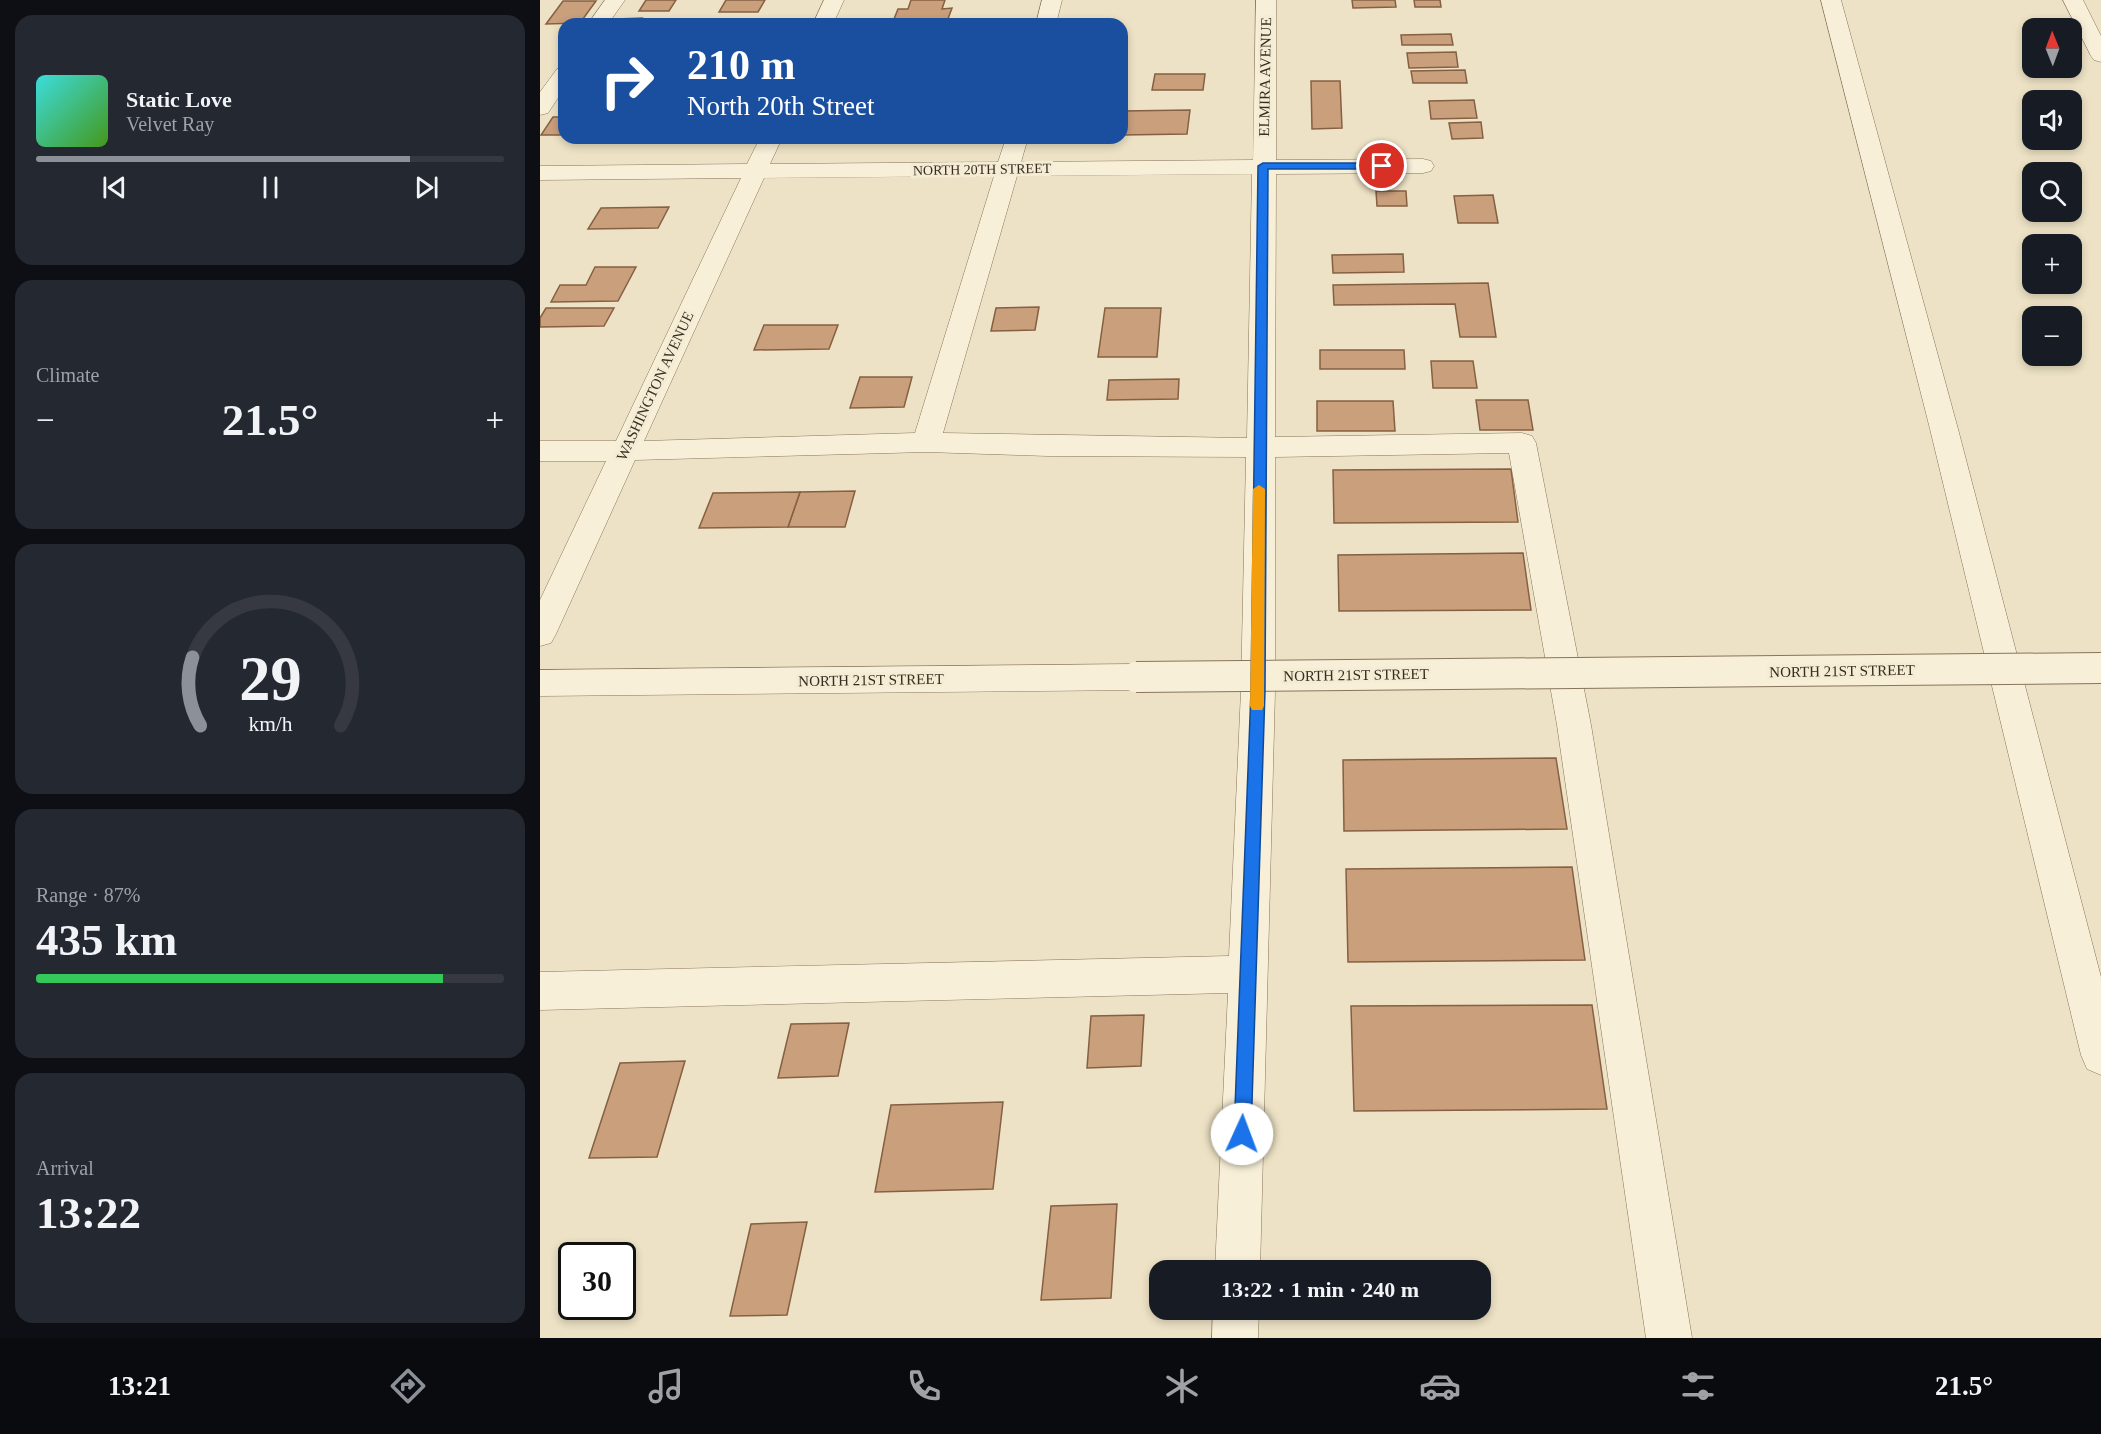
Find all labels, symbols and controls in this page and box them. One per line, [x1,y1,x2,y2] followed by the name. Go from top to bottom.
[1256,17,1274,137] street label: ELMIRA AVENUE
[2022,18,2082,78] north arrow
[2022,18,2082,366] map controls
[588,42,666,120] icon: right
[687,42,796,88] text: 210 m
[126,87,232,112] text: Static Love
[2022,90,2082,150] button: sound
[687,91,874,121] text: North 20th Street
[126,113,214,135] text: Velvet Ray
[1356,140,1407,191] pin
[1365,149,1398,182] icon: arrive
[913,161,1052,178] street label: NORTH 20TH STREET
[2022,162,2082,222] button: search
[98,171,131,204] icon: previous
[254,171,287,204] icon: pause
[410,171,443,204] icon: next
[2022,234,2082,294] button: +
[2022,306,2082,366] button: −
[613,309,697,463] street label: WASHINGTON AVENUE
[36,364,99,386] text: Climate
[222,395,318,445] text: 21.5°
[36,402,55,438] text: −
[485,402,504,438] text: +
[239,644,301,713] text: 29
[1769,662,1915,680] street label: NORTH 21ST STREET
[1283,666,1429,684] street label: NORTH 21ST STREET
[798,671,944,689] street label: NORTH 21ST STREET
[248,712,292,736] text: km/h
[36,884,140,906] text: Range · 87%
[36,915,177,965] text: 435 km
[1210,1102,1274,1166] position arrow
[36,1157,94,1179] text: Arrival
[36,1188,141,1238] text: 13:22
[558,1242,636,1320] speed limit sign: 30
[1221,1277,1419,1302] text: 13:22 · 1 min · 240 m
[387,1365,429,1407] icon: directions
[645,1365,687,1407] icon: music
[903,1365,945,1407] icon: phone
[1161,1365,1203,1407] icon: climate
[1419,1365,1461,1407] icon: car
[1677,1365,1719,1407] icon: filters
[108,1371,171,1401] text: 13:21
[1935,1371,1993,1401] text: 21.5°

